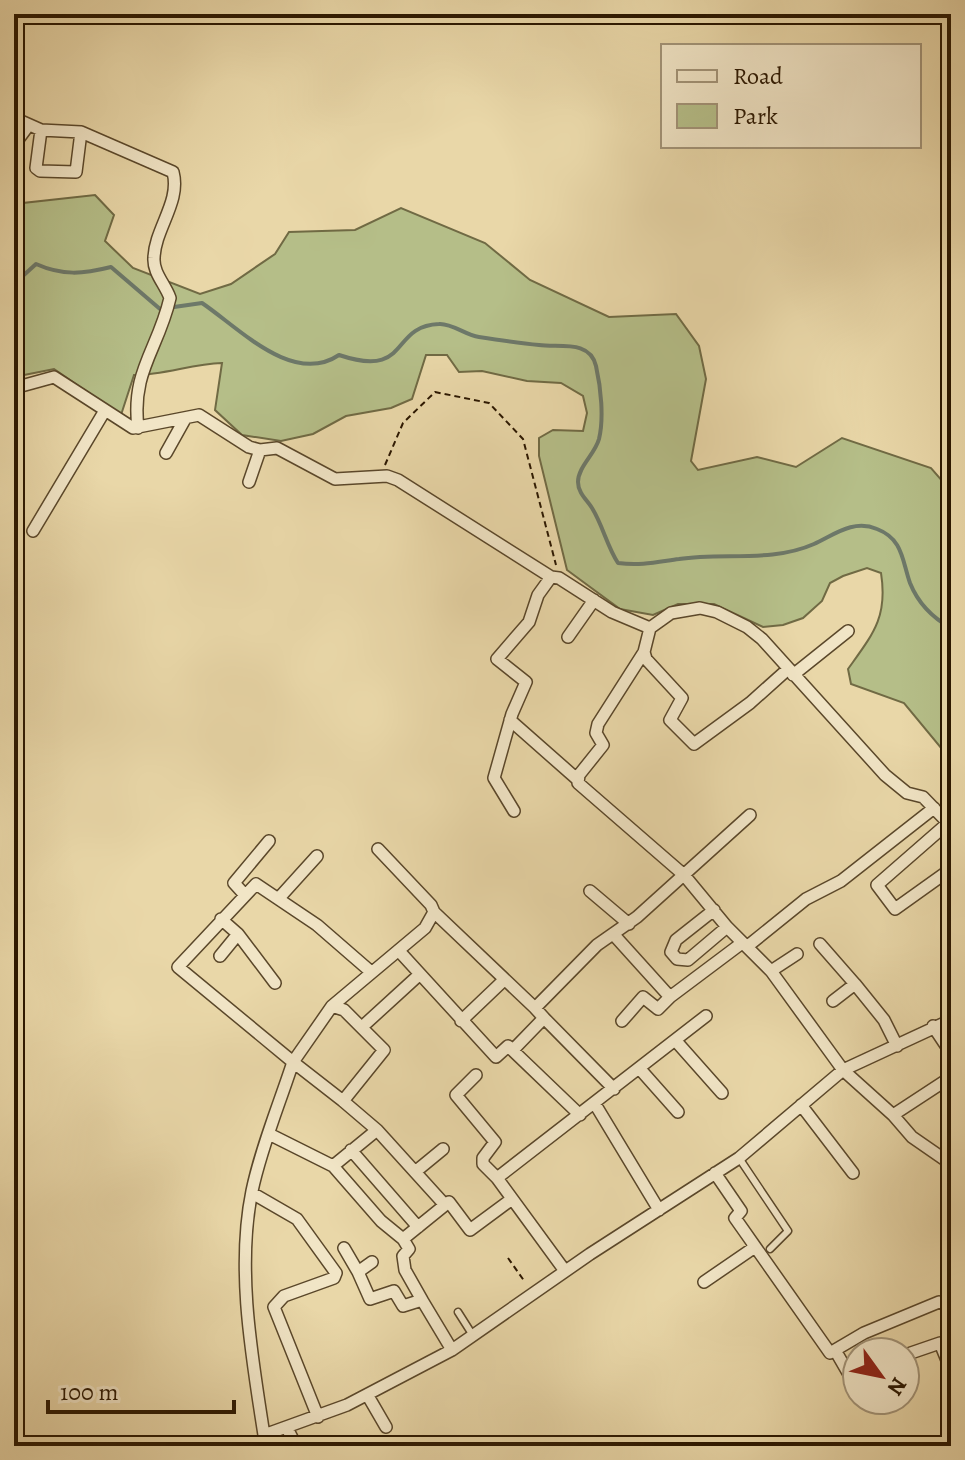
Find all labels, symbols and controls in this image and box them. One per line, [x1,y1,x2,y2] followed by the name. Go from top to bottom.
[661,44,921,148] legend
[733,60,783,92] text: Road
[733,100,778,132] text: Park
[841,1336,921,1416] north arrow
[48,1364,234,1414] scale bar
[880,1371,914,1401] text: N
[60,1376,119,1408] text: 100 m

